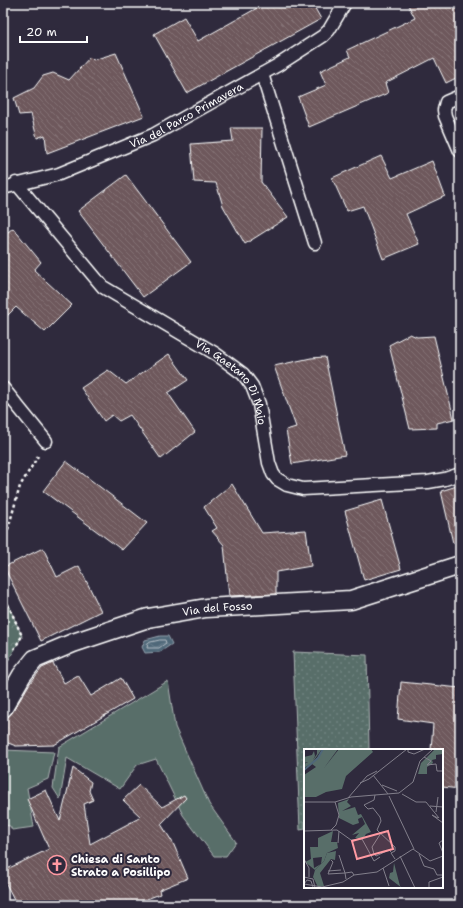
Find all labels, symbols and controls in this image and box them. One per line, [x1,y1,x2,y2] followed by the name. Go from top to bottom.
[20,18,87,44] scale bar
[26,24,57,40] text: 20 m
[127,79,246,151] street label: Via del Parco Primavera
[192,336,270,426] street label: Via Gaetano Di Maio
[181,598,253,619] street label: Via del Fosso
[304,749,443,888] inset map
[71,852,170,880] place label: Chiesa di Santo Strato a Posillipo
[46,854,68,876] church icon: Chiesa di Santo Strato a Posillipo

